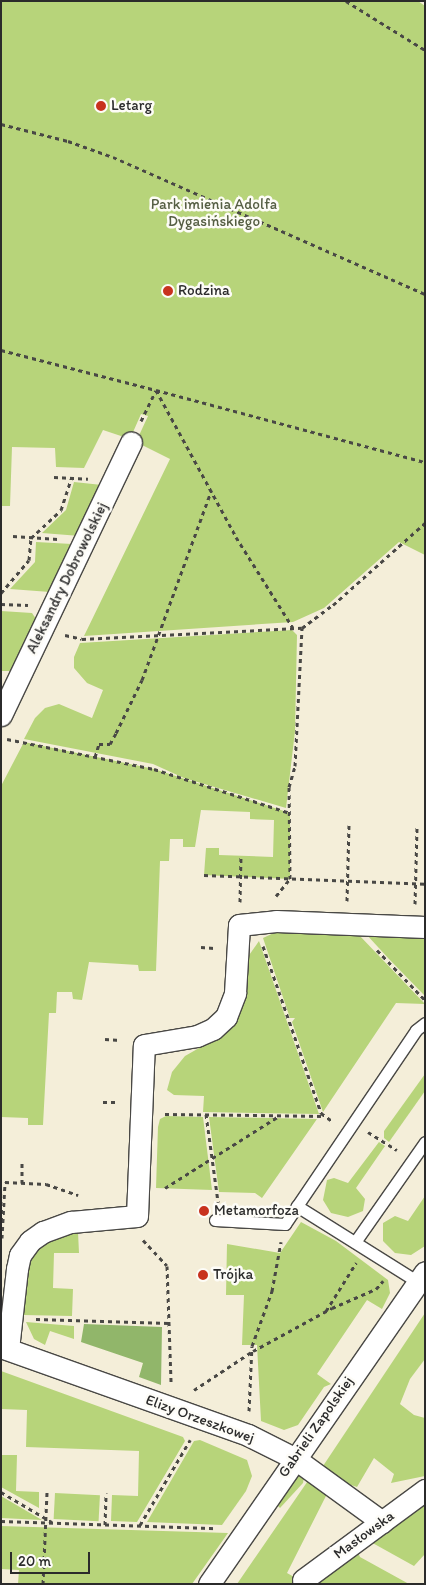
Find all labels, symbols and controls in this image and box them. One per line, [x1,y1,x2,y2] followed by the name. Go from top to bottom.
[111,97,152,115] place label: Letarg
[95,100,107,112] marker: Letarg
[151,195,277,230] park label: Park imienia Adolfa Dygasińskiego
[178,282,230,300] place label: Rodzina
[162,285,174,297] marker: Rodzina
[23,500,111,656] street label: Aleksandry Dobrowolskiej
[214,1202,299,1220] place label: Metamorfoza
[198,1205,210,1217] marker: Metamorfoza
[213,1266,253,1284] place label: Trójka
[197,1269,209,1281] marker: Trójka
[274,1373,358,1481] street label: Gabrieli Zapolskiej
[143,1391,257,1447] street label: Elizy Orzeszkowej
[330,1507,398,1563] street label: Masłowska
[12,1542,92,1574] scale bar
[18,1552,51,1570] text: 20 m

